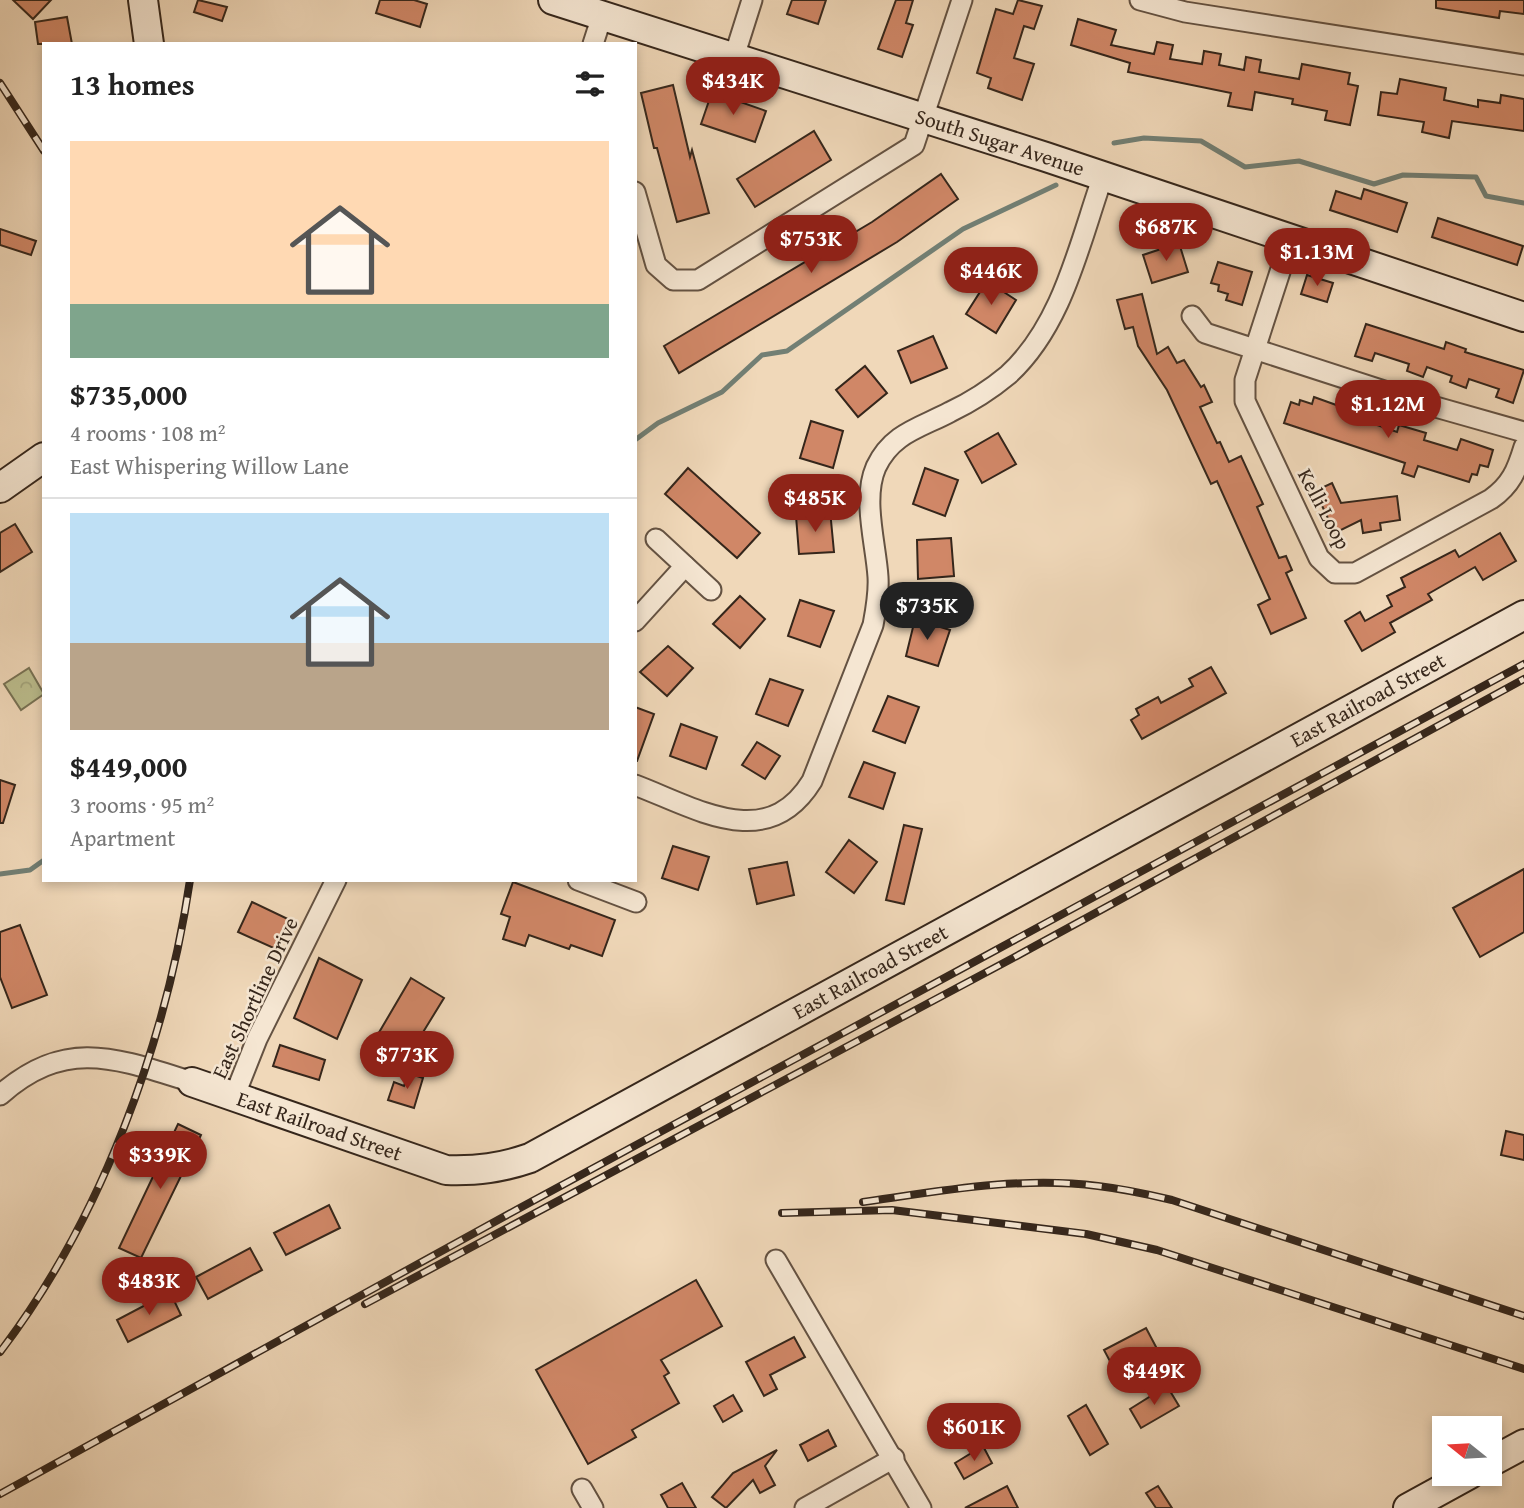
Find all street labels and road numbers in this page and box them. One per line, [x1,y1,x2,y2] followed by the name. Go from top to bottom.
[911,100,1089,184] street label: South Sugar Avenue
[1290,463,1359,555] street label: Kelli Loop
[1284,645,1451,755] street label: East Railroad Street
[204,912,306,1084] street label: East Shortline Drive
[787,916,954,1027] street label: East Railroad Street
[233,1083,407,1169] street label: East Railroad Street

